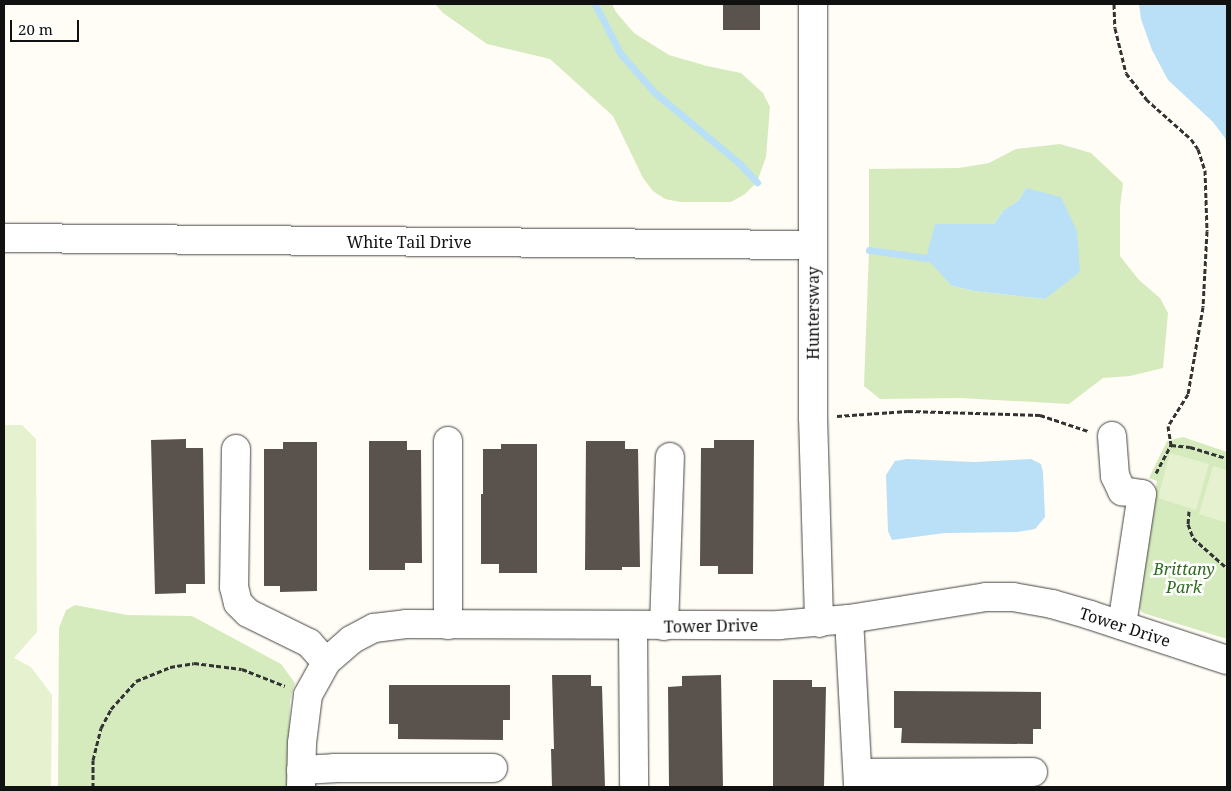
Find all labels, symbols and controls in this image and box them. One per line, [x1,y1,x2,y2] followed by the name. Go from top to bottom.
[12,10,81,42] scale bar
[18,19,53,39] text: 20 m
[346,232,472,252] street label: White Tail Drive
[803,266,823,360] street label: Huntersway
[1153,559,1215,597] park label: Brittany Park
[1077,603,1173,651] street label: Tower Drive
[664,616,758,636] street label: Tower Drive

